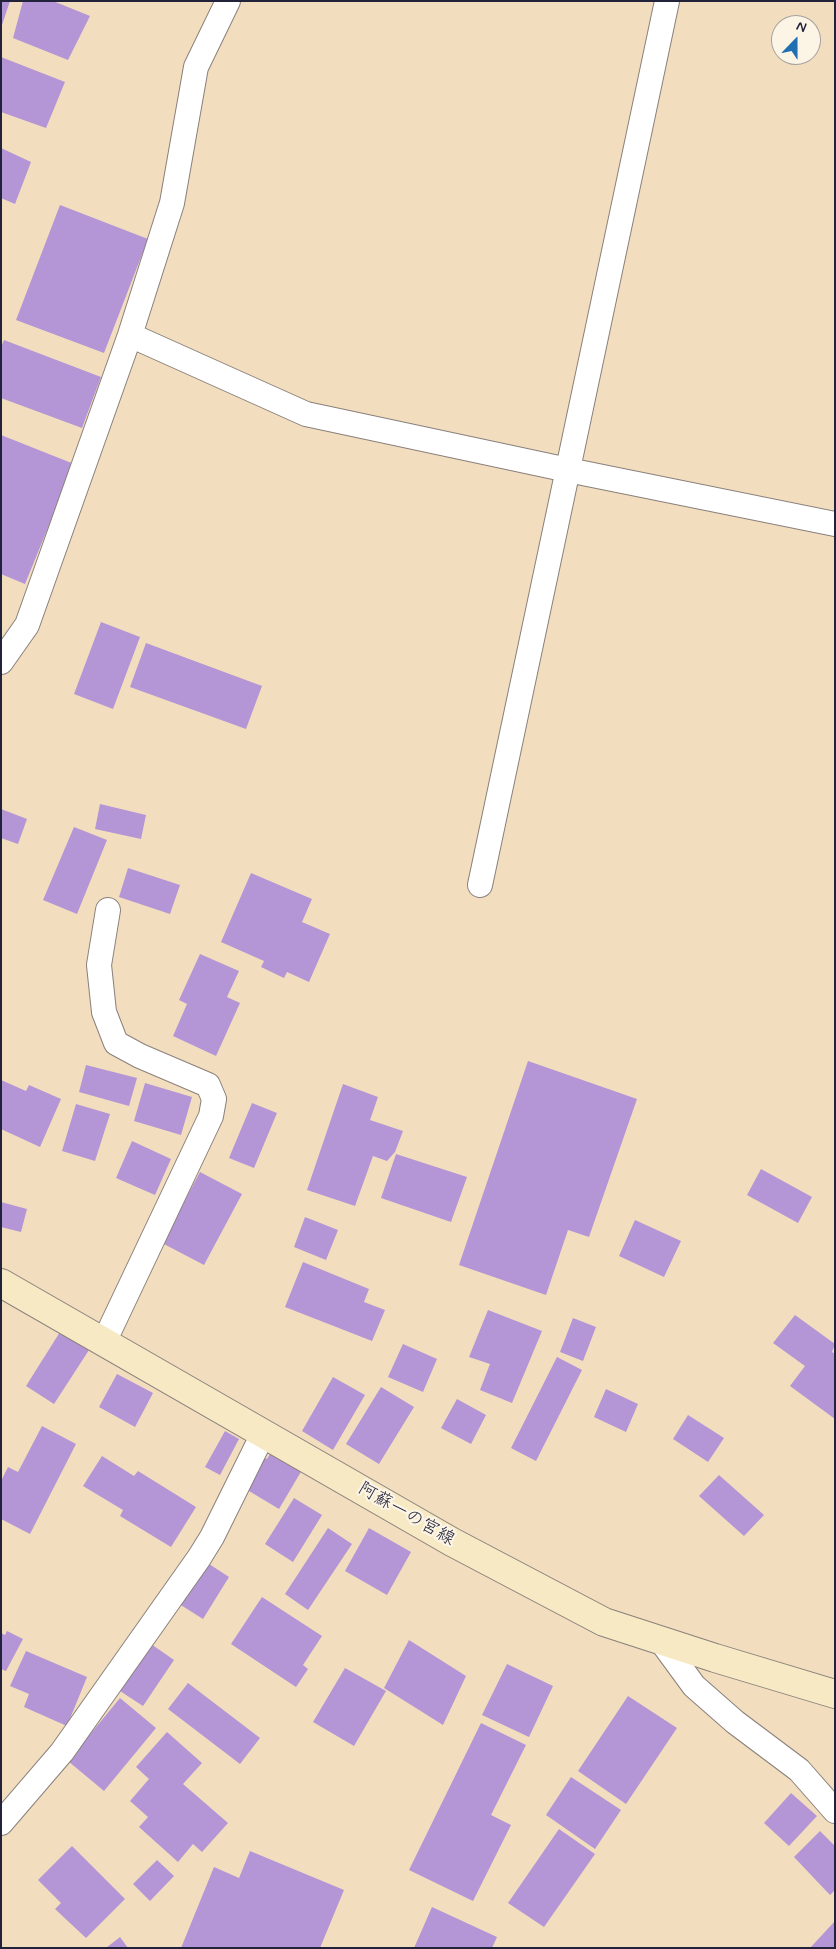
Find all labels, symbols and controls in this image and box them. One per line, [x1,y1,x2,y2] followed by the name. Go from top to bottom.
[771,15,821,65] north arrow
[794,17,809,37] text: N
[354,1479,458,1551] street label: 阿蘇一の宮線

